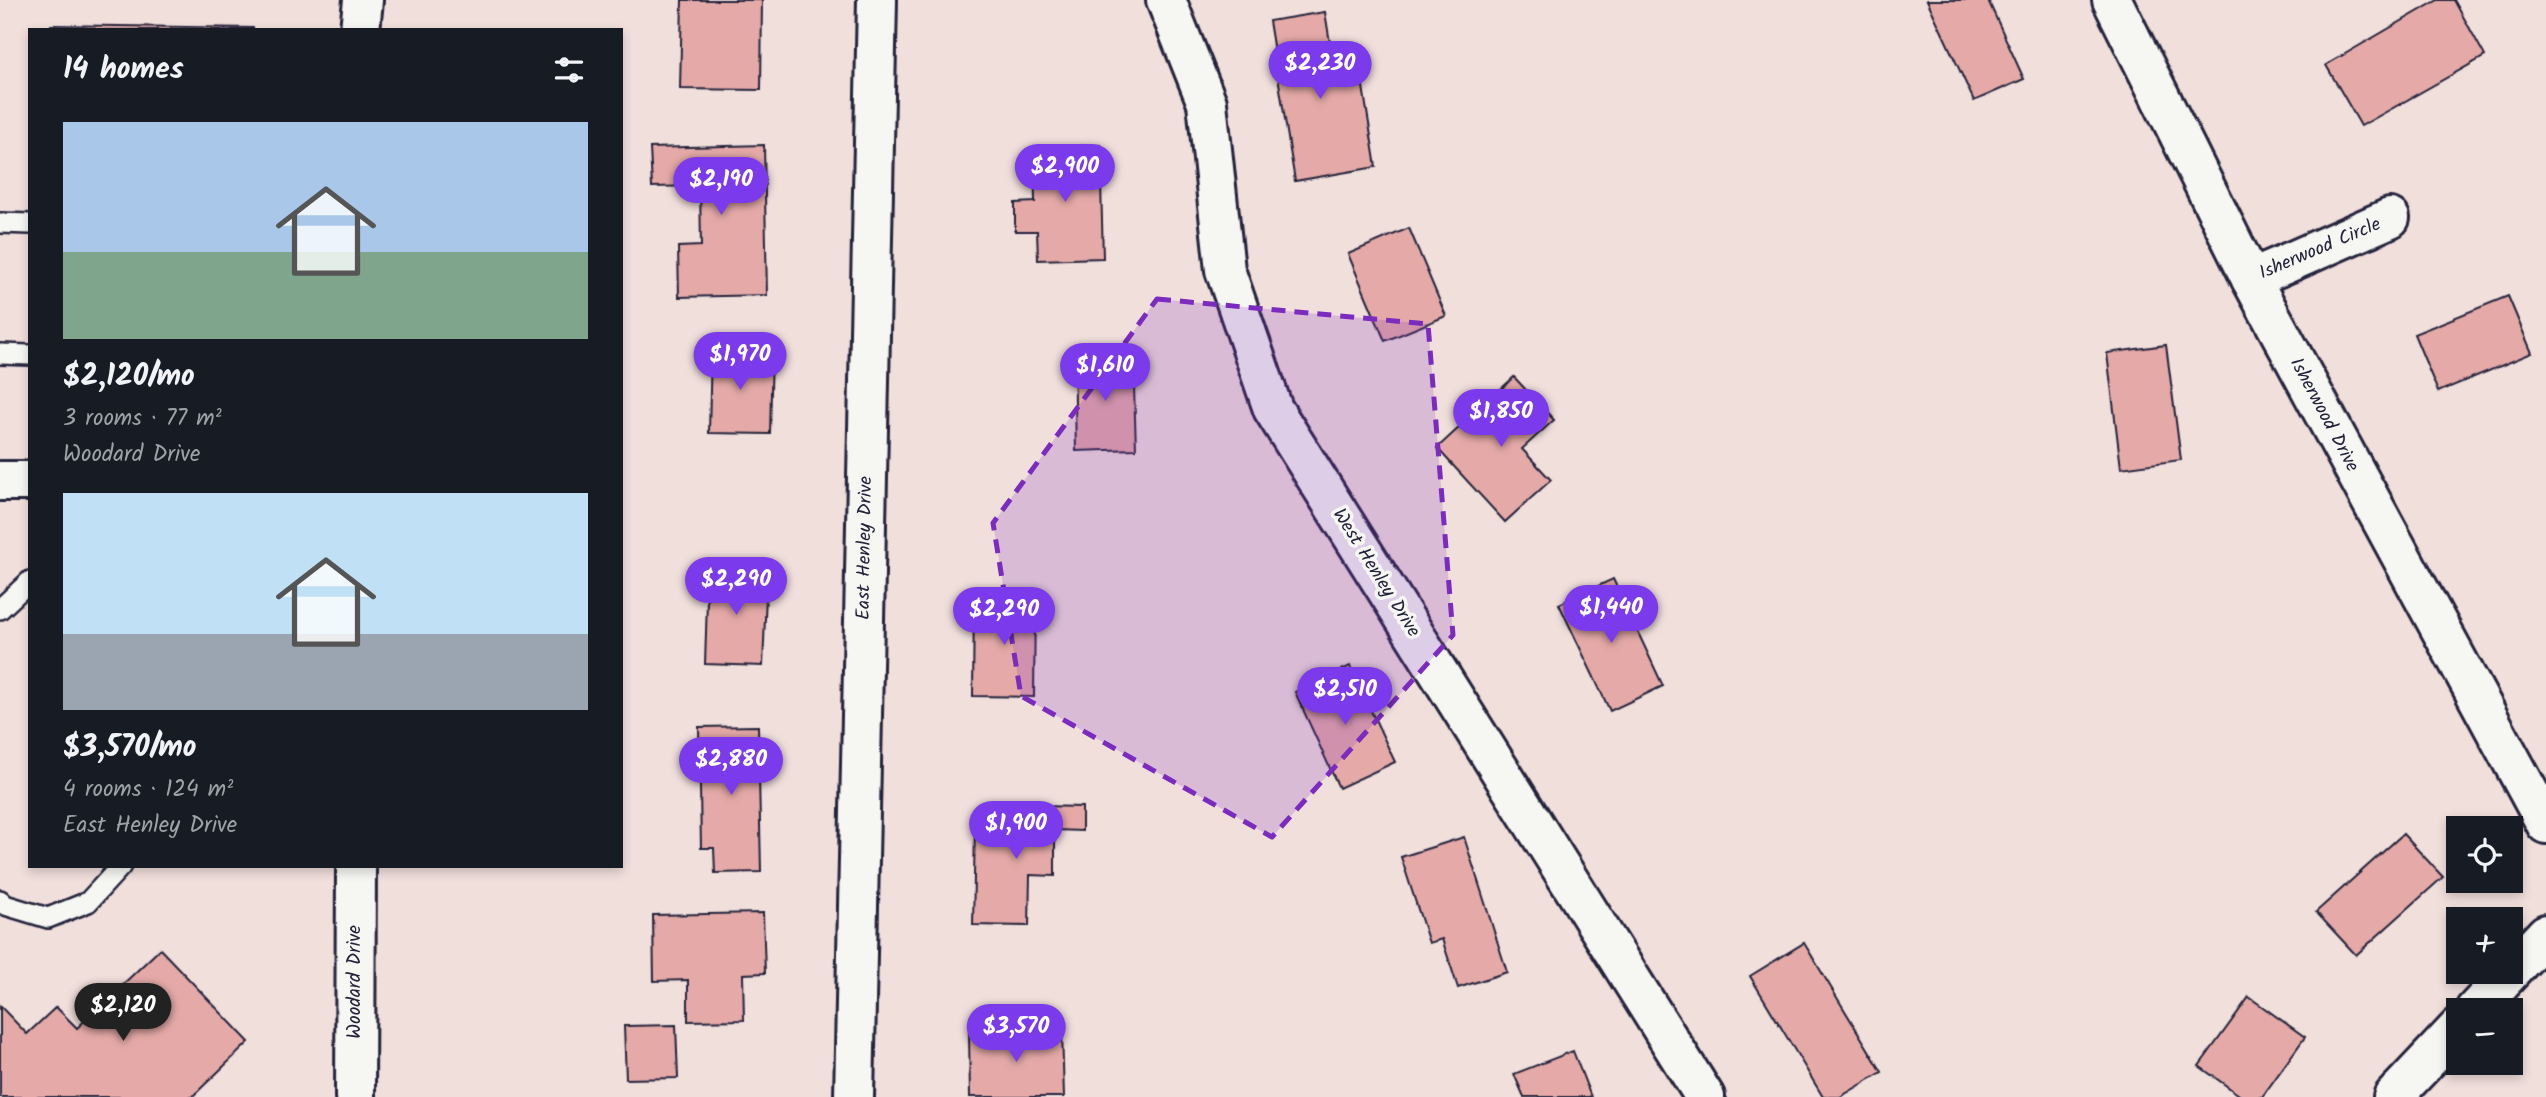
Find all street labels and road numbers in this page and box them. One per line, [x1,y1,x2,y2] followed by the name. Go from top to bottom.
[2254,210,2386,288] street label: Isherwood Circle
[2281,352,2367,478] street label: Isherwood Drive
[849,475,881,620] street label: East Henley Drive
[1324,503,1428,644] street label: West Henley Drive
[340,925,370,1039] street label: Woodard Drive

